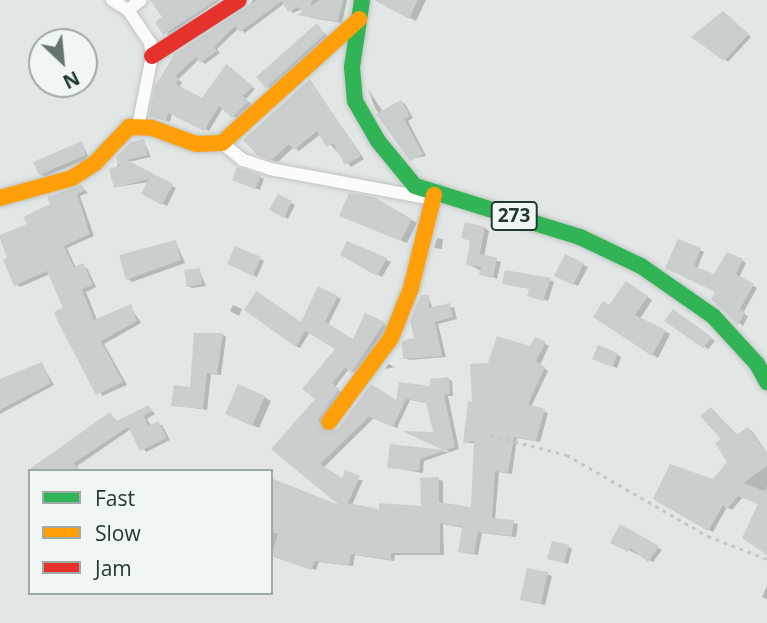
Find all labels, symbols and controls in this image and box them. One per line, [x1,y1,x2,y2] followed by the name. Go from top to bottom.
[28,28,98,98] north arrow
[59,65,84,95] text: N
[490,200,538,232] road number: 273
[28,469,273,595] legend
[95,484,135,512] text: Fast
[95,519,141,547] text: Slow
[95,554,132,582] text: Jam

